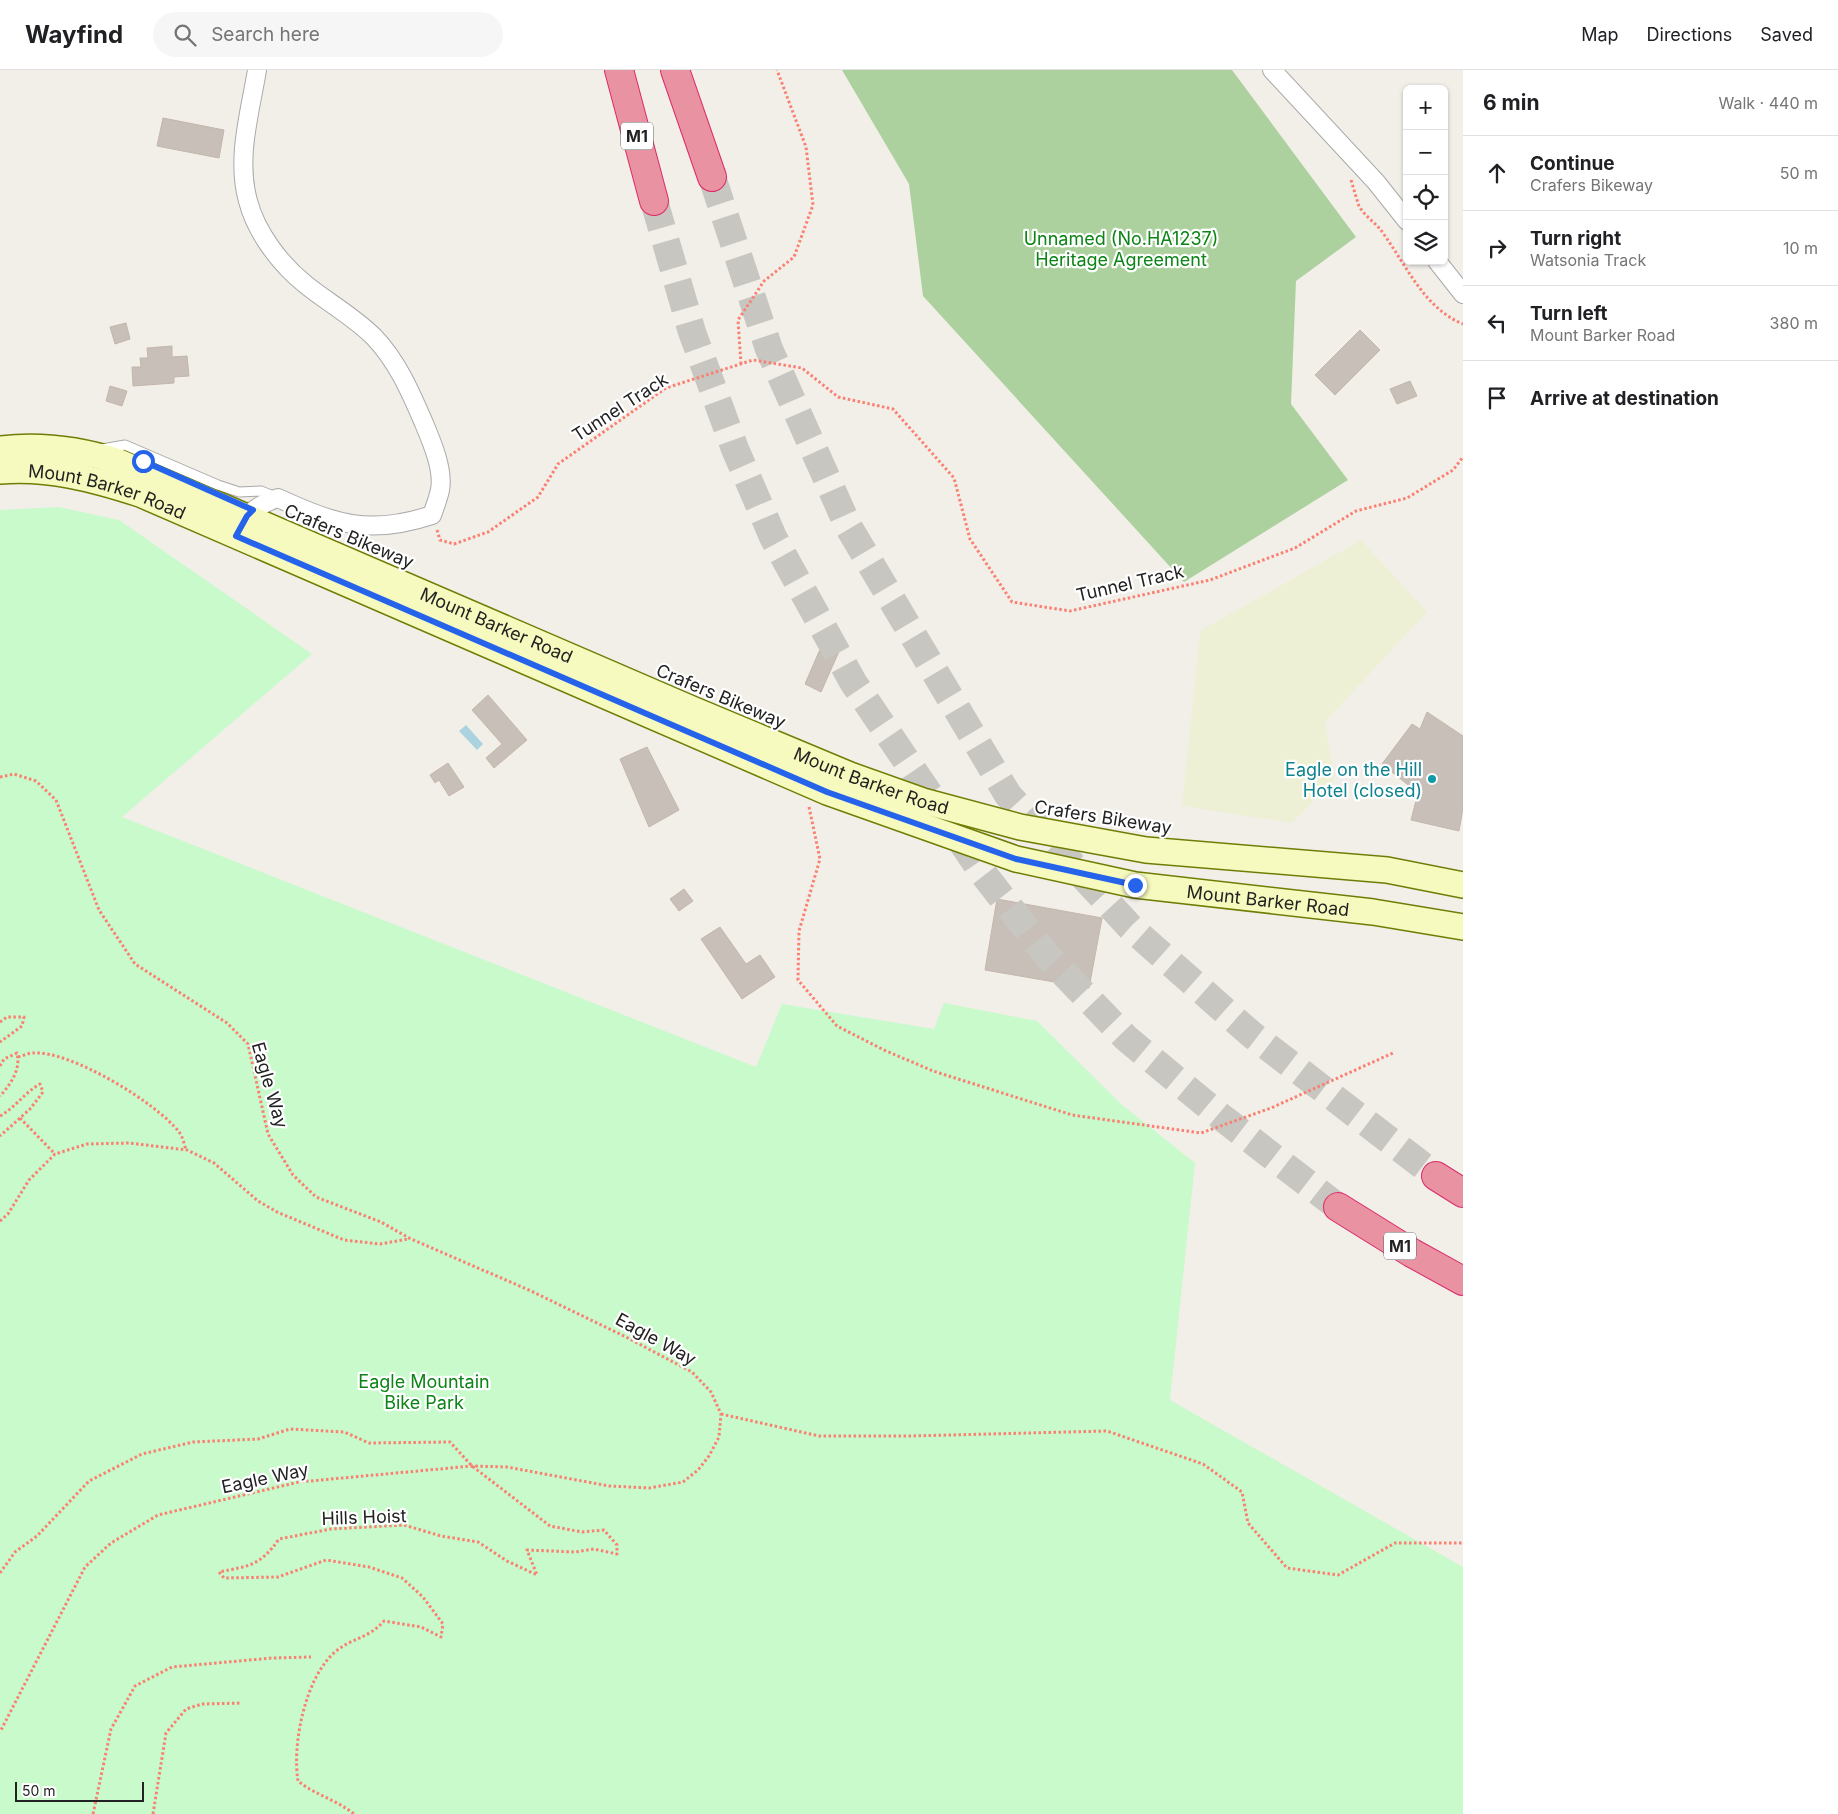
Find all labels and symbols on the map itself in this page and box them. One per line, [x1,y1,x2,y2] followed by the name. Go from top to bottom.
[621,122,653,150] road number: M1
[1024,228,1218,270] park label: Unnamed (No.HA1237) Heritage Agreement
[568,368,672,446] street label: Tunnel Track
[132,450,155,473] route start
[28,460,189,523] street label: Mount Barker Road
[281,499,417,573] street label: Crafers Bikeway
[1074,560,1186,606] street label: Tunnel Track
[417,583,576,667] street label: Mount Barker Road
[653,659,789,733] street label: Crafers Bikeway
[791,742,951,818] street label: Mount Barker Road
[1285,759,1422,801] place label: Eagle on the Hill Hotel (closed)
[1426,773,1438,785] marker: Eagle on the Hill Hotel (closed)
[1033,796,1173,838] street label: Crafers Bikeway
[1124,874,1147,897] route end
[1186,880,1351,920] street label: Mount Barker Road
[248,1039,292,1131] street label: Eagle Way
[1384,1232,1416,1260] road number: M1
[612,1308,700,1370] street label: Eagle Way
[358,1371,490,1413] park label: Eagle Mountain Bike Park
[219,1459,311,1497] street label: Eagle Way
[321,1505,407,1529] street label: Hills Hoist
[15,1779,144,1802] scale bar

